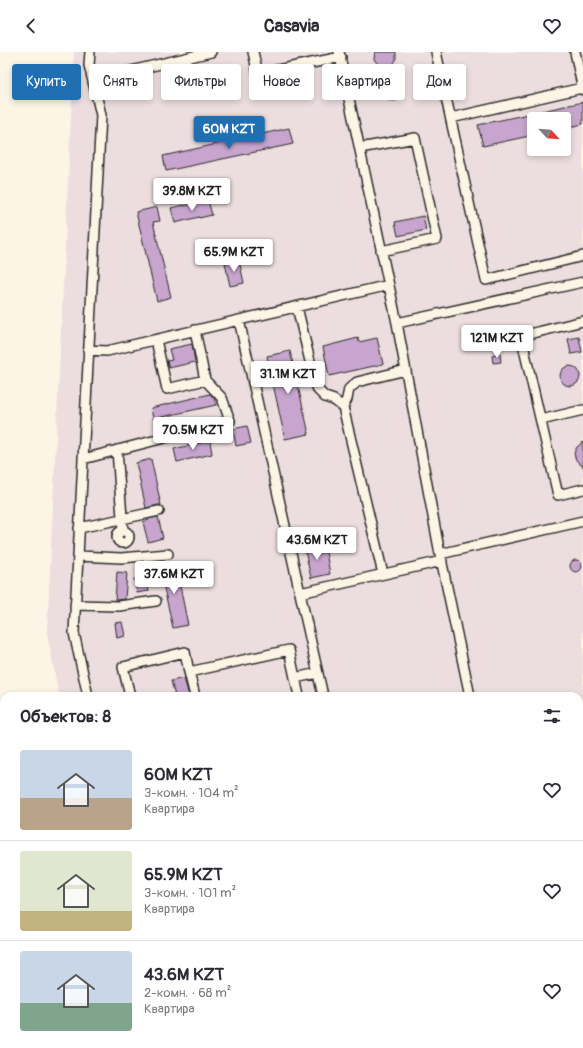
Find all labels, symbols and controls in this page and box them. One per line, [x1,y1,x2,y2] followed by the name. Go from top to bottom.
[20,15,42,37] icon: back
[264,15,319,38] text: Casavia
[541,15,563,37] icon: heart
[12,64,81,100] chip: Купить
[89,64,153,100] chip: Снять
[161,64,241,100] chip: Фильтры
[249,64,314,100] chip: Новое
[322,64,405,100] chip: Квартира
[413,64,466,100] chip: Дом
[527,112,571,156] north arrow
[527,112,571,156] map controls
[192,116,266,150] pin: 60M KZT
[203,121,255,137] text: 60M KZT
[146,178,238,212] pin: 39.8M KZT
[162,183,222,199] text: 39.8M KZT
[188,239,280,273] pin: 65.9M KZT
[204,244,264,260] text: 65.9M KZT
[456,325,538,359] pin: 121M KZT
[470,330,524,346] text: 121M KZT
[242,361,334,395] pin: 31.1M KZT
[260,366,316,382] text: 31.1M KZT
[147,417,239,451] pin: 70.5M KZT
[162,422,224,438] text: 70.5M KZT
[271,527,363,561] pin: 43.6M KZT
[286,532,348,548] text: 43.6M KZT
[128,561,220,595] pin: 37.6M KZT
[144,566,204,582] text: 37.6M KZT
[541,705,563,727] icon: filters
[20,706,111,727] text: Объектов: 8
[144,764,213,785] text: 60M KZT
[52,766,100,814] icon: home
[541,779,563,801] icon: heart
[144,785,239,801] text: 3-комн. · 104 m²
[144,801,195,817] text: Квартира
[144,864,223,885] text: 65.9M KZT
[52,867,100,915] icon: home
[541,880,563,902] icon: heart
[144,885,236,901] text: 3-комн. · 101 m²
[144,901,195,917] text: Квартира
[144,964,224,985] text: 43.6M KZT
[52,967,100,1015] icon: home
[541,980,563,1002] icon: heart
[144,985,231,1001] text: 2-комн. · 68 m²
[144,1001,195,1017] text: Квартира

